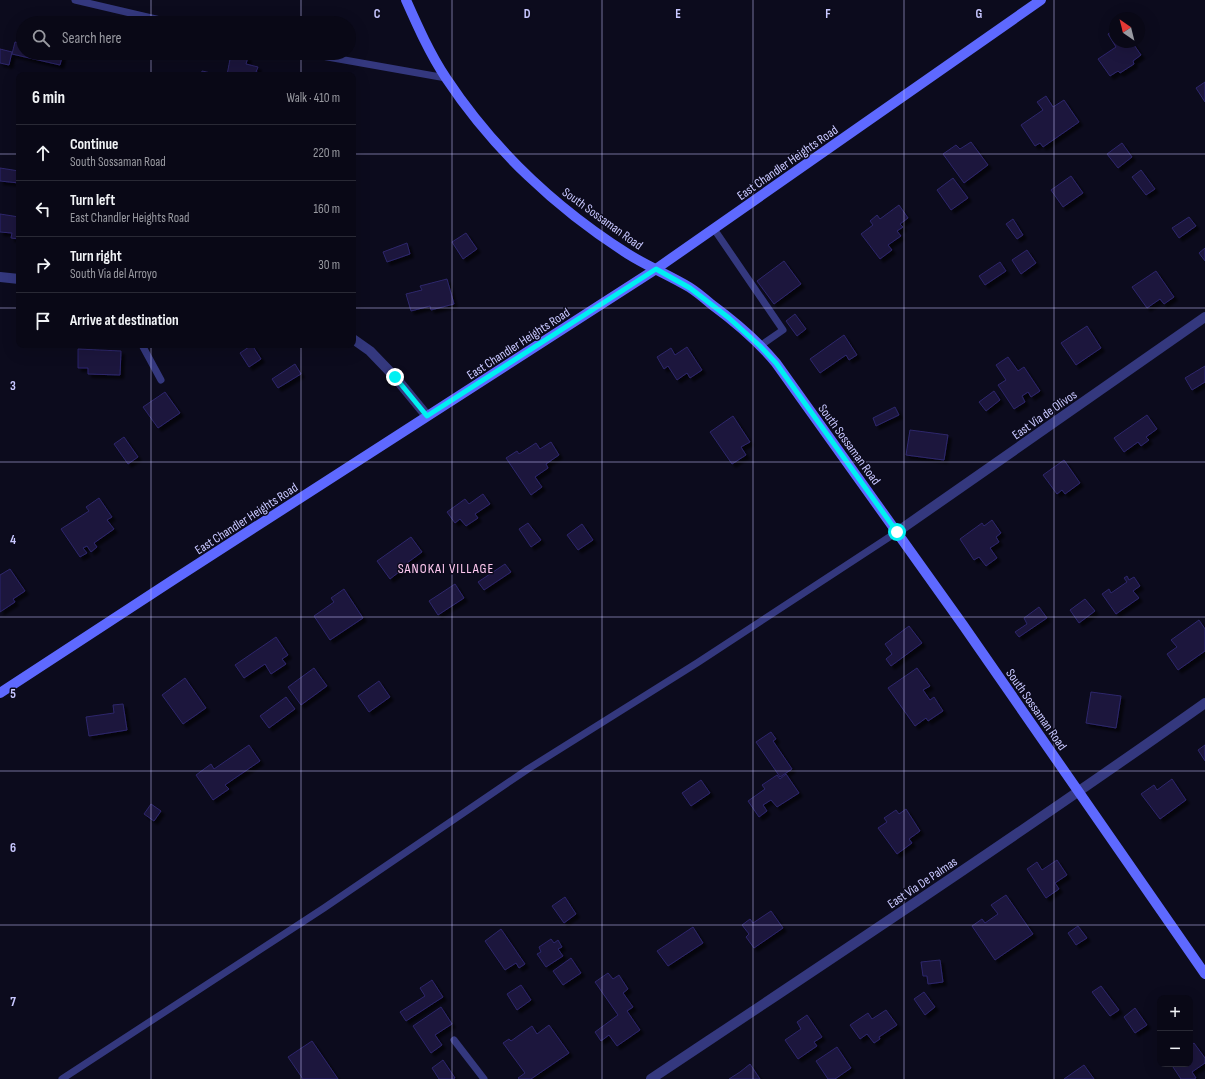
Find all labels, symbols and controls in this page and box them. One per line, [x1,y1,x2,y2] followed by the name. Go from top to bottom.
[374,6,381,22] text: C
[524,6,531,22] text: D
[675,6,681,22] text: E
[825,6,831,22] text: F
[976,6,983,22] text: G
[1109,12,1145,48] north arrow
[16,16,356,60] search box
[30,27,52,49] icon: search
[62,29,122,48] text: Search here
[32,88,65,108] text: 6 min
[287,90,340,106] text: Walk · 410 m
[734,122,841,204] street label: East Chandler Heights Road
[70,135,119,154] text: Continue
[32,142,54,164] icon: ahead
[313,145,340,161] text: 220 m
[70,154,166,170] text: South Sossaman Road
[559,184,646,253] street label: South Sossaman Road
[70,191,115,210] text: Turn left
[32,198,54,220] icon: left
[314,201,340,217] text: 160 m
[70,210,190,226] text: East Chandler Heights Road
[70,247,122,266] text: Turn right
[32,254,54,276] icon: right
[318,257,340,273] text: 30 m
[70,266,157,282] text: South Via del Arroyo
[464,305,573,383] street label: East Chandler Heights Road
[32,310,54,332] icon: arrive
[70,311,179,330] text: Arrive at destination
[386,368,404,386] route end
[10,378,16,394] text: 3
[1009,386,1080,443] street label: East Via de Olivos
[815,401,884,488] street label: South Sossaman Road
[192,480,301,558] street label: East Chandler Heights Road
[888,523,906,541] route start
[10,532,16,548] text: 4
[398,560,494,577] district label: SANOKAI VILLAGE
[1002,666,1070,753] street label: South Sossaman Road
[10,686,16,702] text: 5
[10,840,16,856] text: 6
[885,853,961,912] street label: East Via De Palmas
[10,994,16,1010] text: 7
[1157,995,1193,1067] map controls
[1157,995,1193,1031] button: +
[1157,1031,1193,1067] button: −

